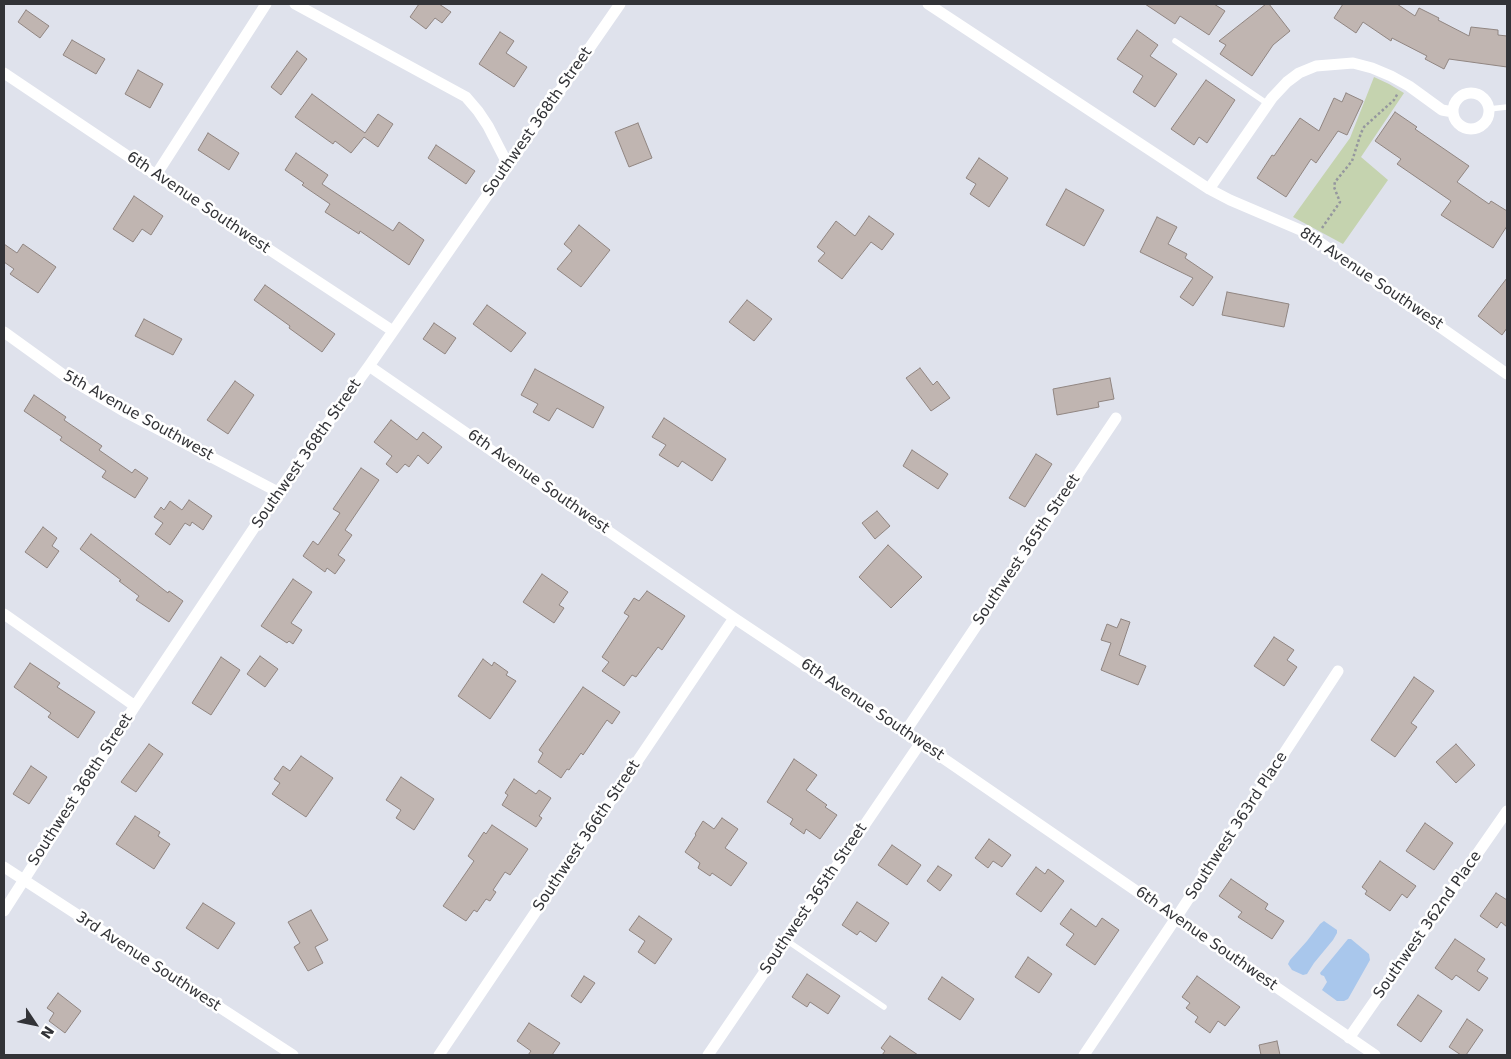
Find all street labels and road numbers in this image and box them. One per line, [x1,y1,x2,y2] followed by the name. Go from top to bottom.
[480,44,596,200] street label: Southwest 368th Street
[123,148,273,258] street label: 6th Avenue Southwest
[1296,224,1446,334] street label: 8th Avenue Southwest
[60,367,216,465] street label: 5th Avenue Southwest
[249,376,365,532] street label: Southwest 368th Street
[464,426,612,538] street label: 6th Avenue Southwest
[970,471,1084,629] street label: Southwest 365th Street
[797,655,947,765] street label: 6th Avenue Southwest
[25,710,137,870] street label: Southwest 368th Street
[1183,749,1291,903] street label: Southwest 363rd Place
[530,757,644,915] street label: Southwest 366th Street
[757,820,871,978] street label: Southwest 365th Street
[1370,848,1486,1002] street label: Southwest 362nd Place
[1132,883,1280,995] street label: 6th Avenue Southwest
[72,908,224,1016] street label: 3rd Avenue Southwest

